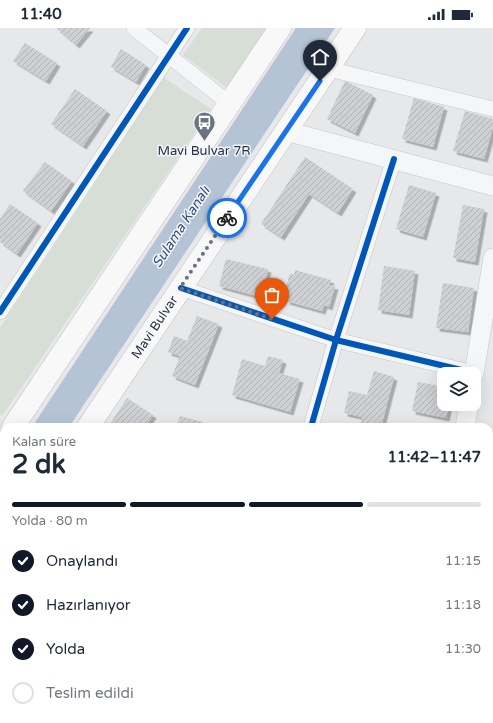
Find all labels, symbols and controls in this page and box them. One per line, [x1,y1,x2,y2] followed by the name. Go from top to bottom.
[20,5,62,23] text: 11:40
[303,40,337,81] pin
[309,46,331,68] icon: home
[191,110,217,143] bus stop icon: Mavi Bulvar 7R
[157,143,251,159] place label: Mavi Bulvar 7R
[148,182,214,271] water label: Sulama Kanalı
[207,198,247,238] courier
[216,207,238,229] icon: bike
[255,278,289,319] pin
[261,284,283,306] icon: bag
[128,293,182,362] street label: Mavi Bulvar
[437,367,481,411] map controls
[437,367,481,411] button: layers
[12,434,76,450] text: Kalan süre
[388,448,481,466] text: 11:42–11:47
[12,449,66,480] text: 2 dk
[12,513,88,529] text: Yolda · 80 m
[12,550,34,572] icon: check
[46,552,118,570] text: Onaylandı
[445,553,481,569] text: 11:15
[12,594,34,616] icon: check
[46,596,131,614] text: Hazırlanıyor
[445,597,481,613] text: 11:18
[12,638,34,660] icon: check
[46,640,85,658] text: Yolda
[445,641,481,657] text: 11:30
[46,684,134,702] text: Teslim edildi

